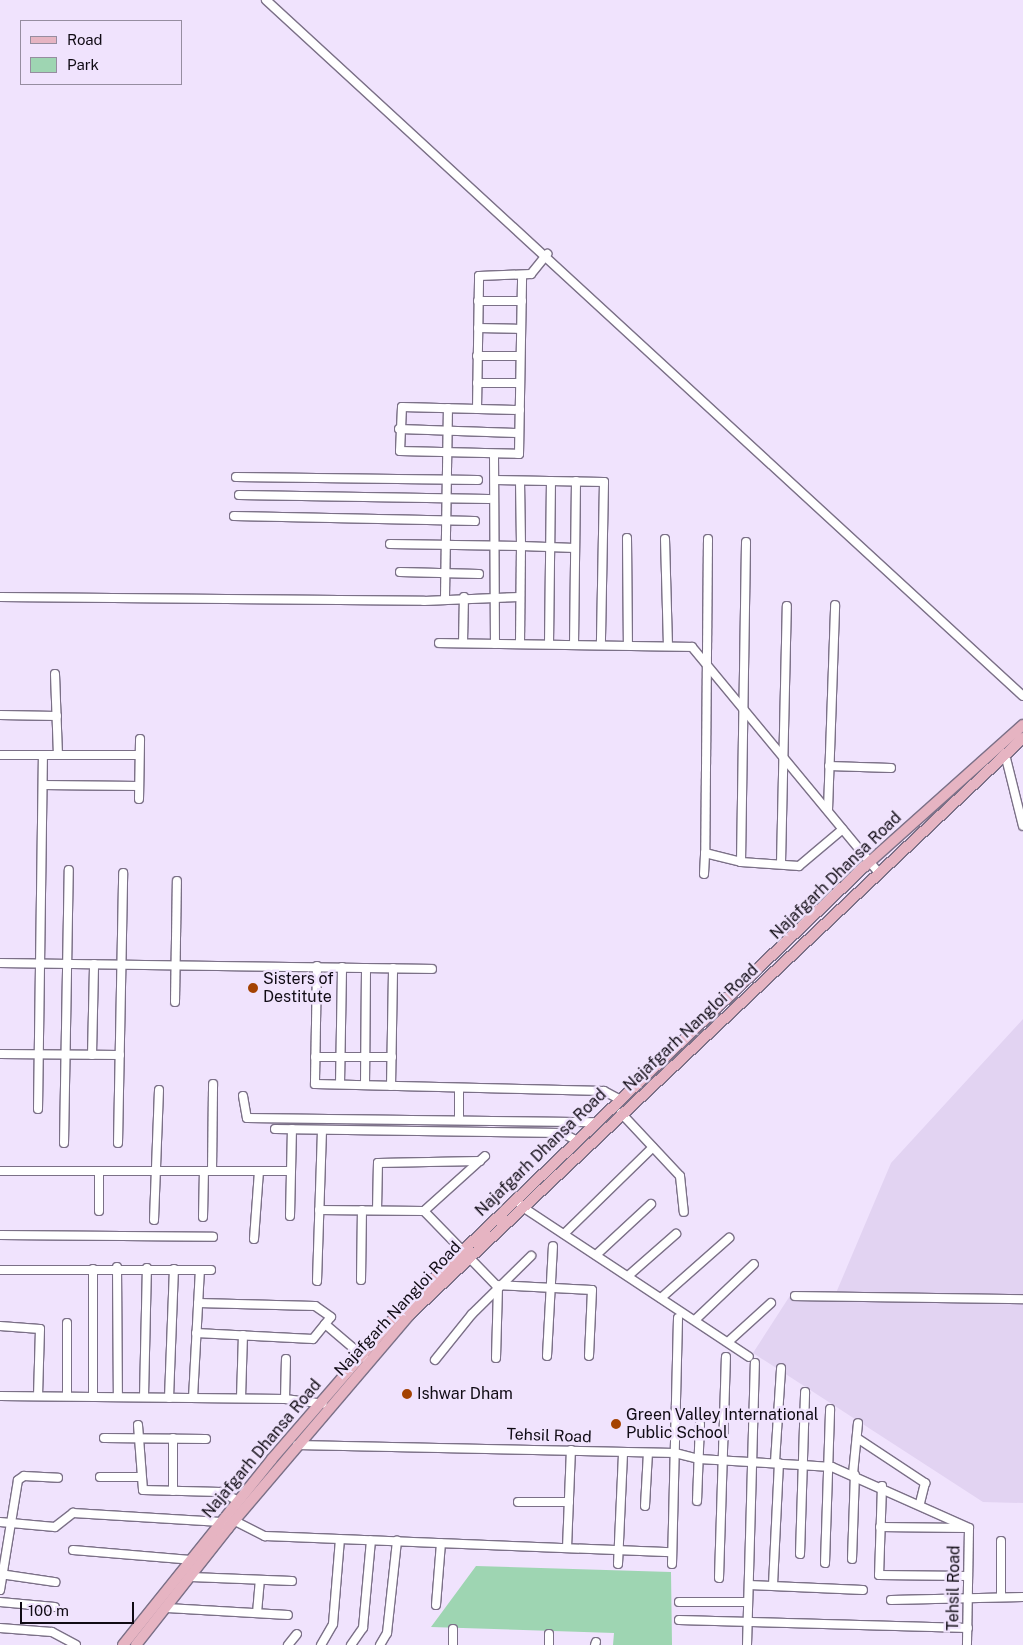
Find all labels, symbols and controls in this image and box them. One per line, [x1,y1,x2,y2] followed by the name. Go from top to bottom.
[20,20,182,85] legend
[67,31,103,48] text: Road
[67,56,99,73] text: Park
[766,808,906,944] street label: Najafgarh Dhansa Road
[620,961,762,1095] street label: Najafgarh Nangloi Road
[263,969,334,1007] place label: Sisters of Destitute
[247,982,259,994] marker: Sisters of Destitute
[471,1085,611,1221] street label: Najafgarh Dhansa Road
[331,1238,465,1380] street label: Najafgarh Nangloi Road
[198,1376,326,1522] street label: Najafgarh Dhansa Road
[417,1384,513,1404] place label: Ishwar Dham
[401,1388,413,1400] marker: Ishwar Dham
[626,1405,819,1443] place label: Green Valley International Public School
[610,1418,622,1430] marker: Green Valley International Public School
[506,1425,592,1447] street label: Tehsil Road
[944,1545,964,1631] street label: Tehsil Road
[22,1592,136,1624] scale bar
[28,1602,69,1619] text: 100 m

